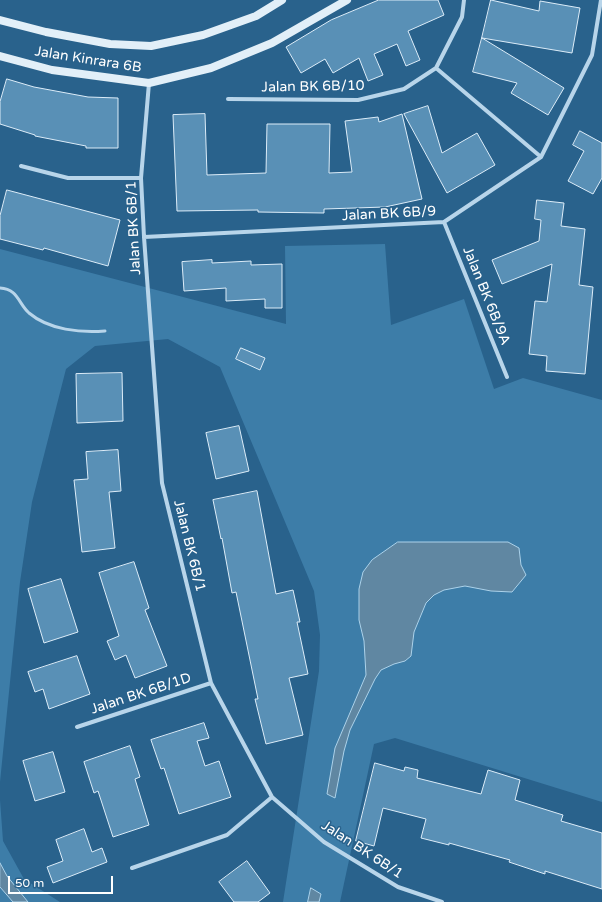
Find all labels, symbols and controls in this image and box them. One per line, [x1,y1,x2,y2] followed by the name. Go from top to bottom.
[33,43,143,77] street label: Jalan Kinrara 6B
[261,78,365,96] street label: Jalan BK 6B/10
[123,181,145,275] street label: Jalan BK 6B/1
[342,203,436,225] street label: Jalan BK 6B/9
[459,244,513,348] street label: Jalan BK 6B/9A
[169,498,209,594] street label: Jalan BK 6B/1
[89,670,193,718] street label: Jalan BK 6B/1D
[318,817,406,883] street label: Jalan BK 6B/1
[10,868,115,894] scale bar
[15,876,44,890] text: 50 m

